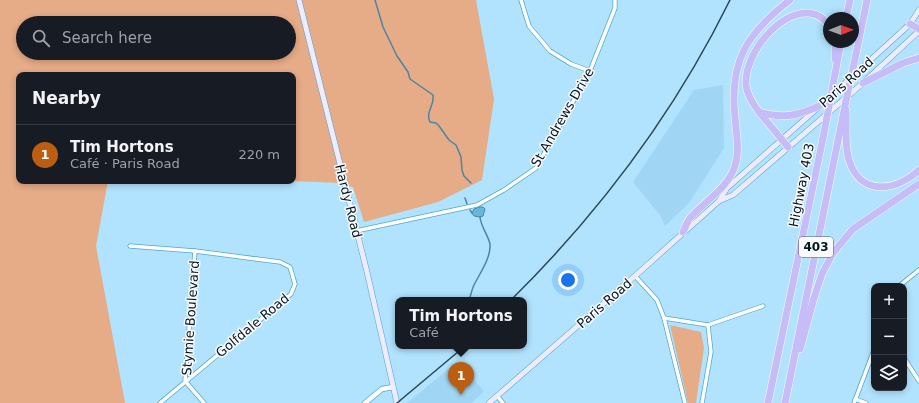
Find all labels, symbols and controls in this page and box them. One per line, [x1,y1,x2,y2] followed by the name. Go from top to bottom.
[823,12,859,48] north arrow
[16,16,296,60] search box
[30,27,52,49] icon: search
[62,29,152,47] text: Search here
[816,54,877,111] street label: Paris Road
[528,65,597,170] street label: St Andrews Drive
[32,88,101,108] text: Nearby
[70,138,174,156] text: Tim Hortons
[786,142,817,228] street label: Highway 403
[40,147,50,162] text: 1
[238,147,280,162] text: 220 m
[70,156,180,171] text: Café · Paris Road
[332,163,365,240] street label: Hardy Road
[799,237,833,257] road number: 403
[179,260,202,376] street label: Stymie Boulevard
[558,270,578,290] your location
[574,276,635,331] street label: Paris Road
[871,283,907,391] map controls
[871,283,907,319] button: +
[213,290,292,360] street label: Golfdale Road
[395,297,527,349] popup
[409,307,513,325] text: Tim Hortons
[871,319,907,355] button: −
[409,325,439,340] text: Café
[871,355,907,391] button: layers
[448,362,474,395] pin: 1

